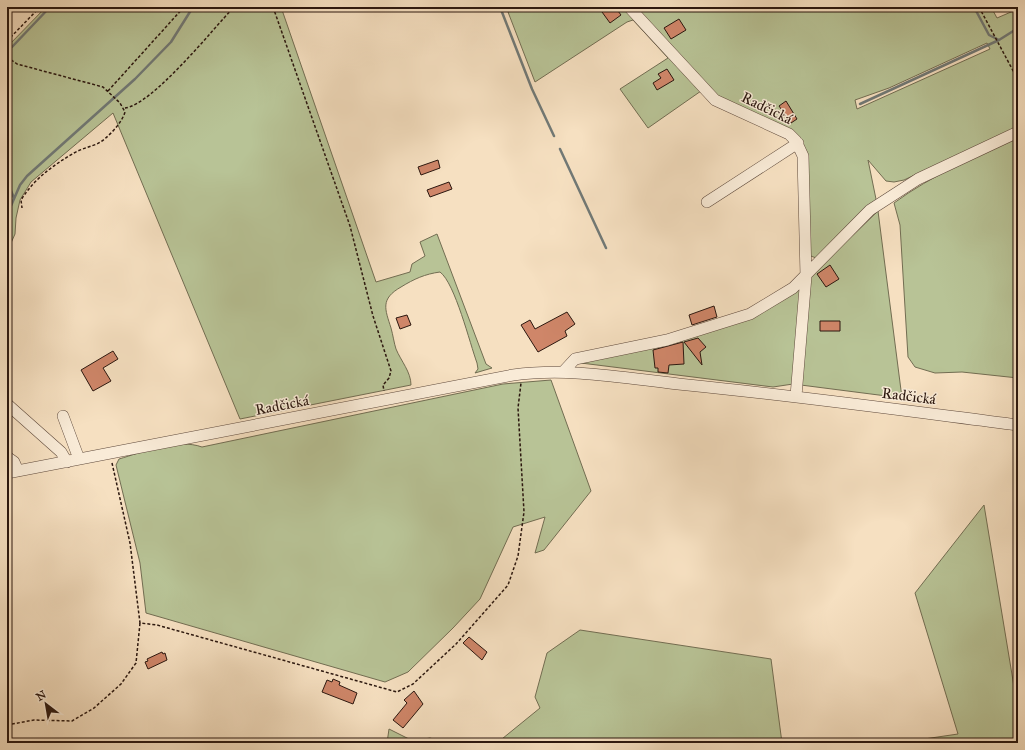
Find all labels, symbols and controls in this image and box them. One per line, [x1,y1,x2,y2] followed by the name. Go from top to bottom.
[739,88,796,128] street label: Radčická
[881,384,938,408] street label: Radčická
[254,391,311,419] street label: Radčická
[26,684,66,724] north arrow
[34,688,49,704] text: N

